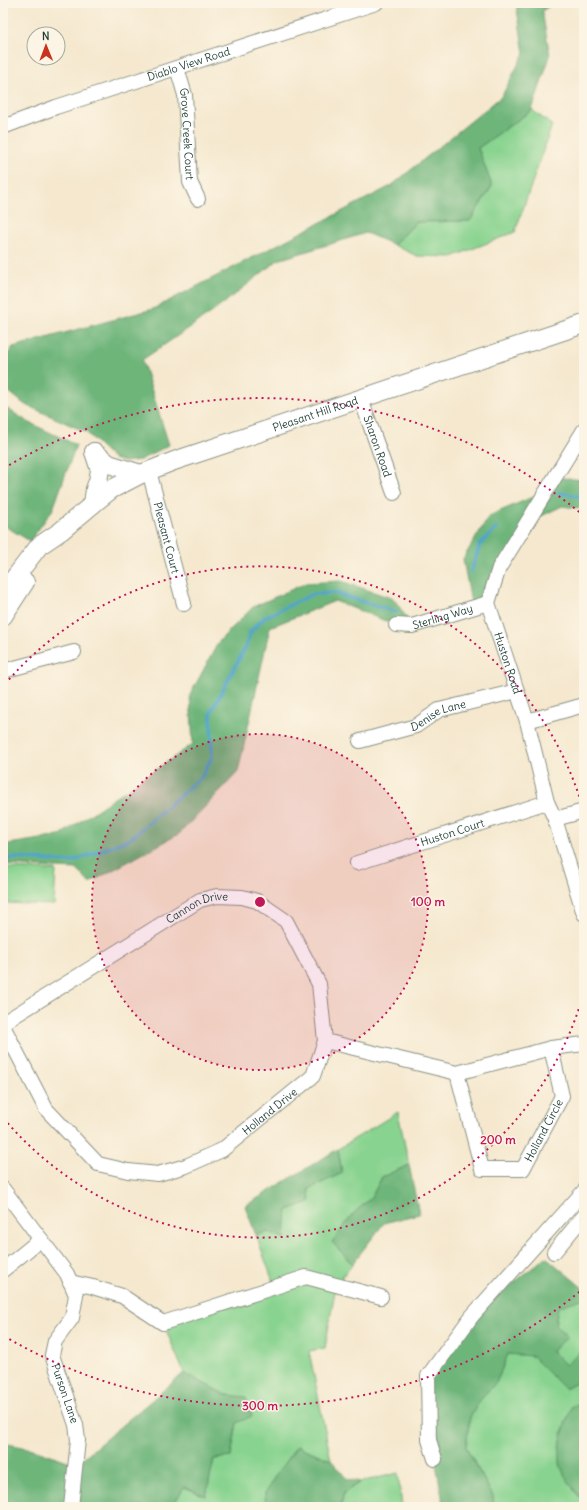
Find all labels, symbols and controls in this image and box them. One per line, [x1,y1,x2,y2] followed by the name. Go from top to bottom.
[26,26,66,66] north arrow
[42,29,50,43] text: N
[145,44,232,84] street label: Diablo View Road
[176,86,197,180] street label: Grove Creek Court
[271,393,360,435] street label: Pleasant Hill Road
[360,414,395,479] street label: Sharon Road
[150,501,183,575] street label: Pleasant Court
[411,601,474,632] street label: Sterling Way
[491,630,525,696] street label: Huston Road
[409,697,467,734] street label: Denise Lane
[419,816,486,849] street label: Huston Court
[163,889,228,927] street label: Cannon Drive
[411,894,445,909] text: 100 m
[253,895,267,909] centre of rings
[239,1085,300,1138] street label: Holland Drive
[521,1097,566,1164] street label: Holland Circle
[480,1132,516,1147] text: 200 m
[48,1362,82,1425] street label: Purson Lane
[242,1398,278,1413] text: 300 m

